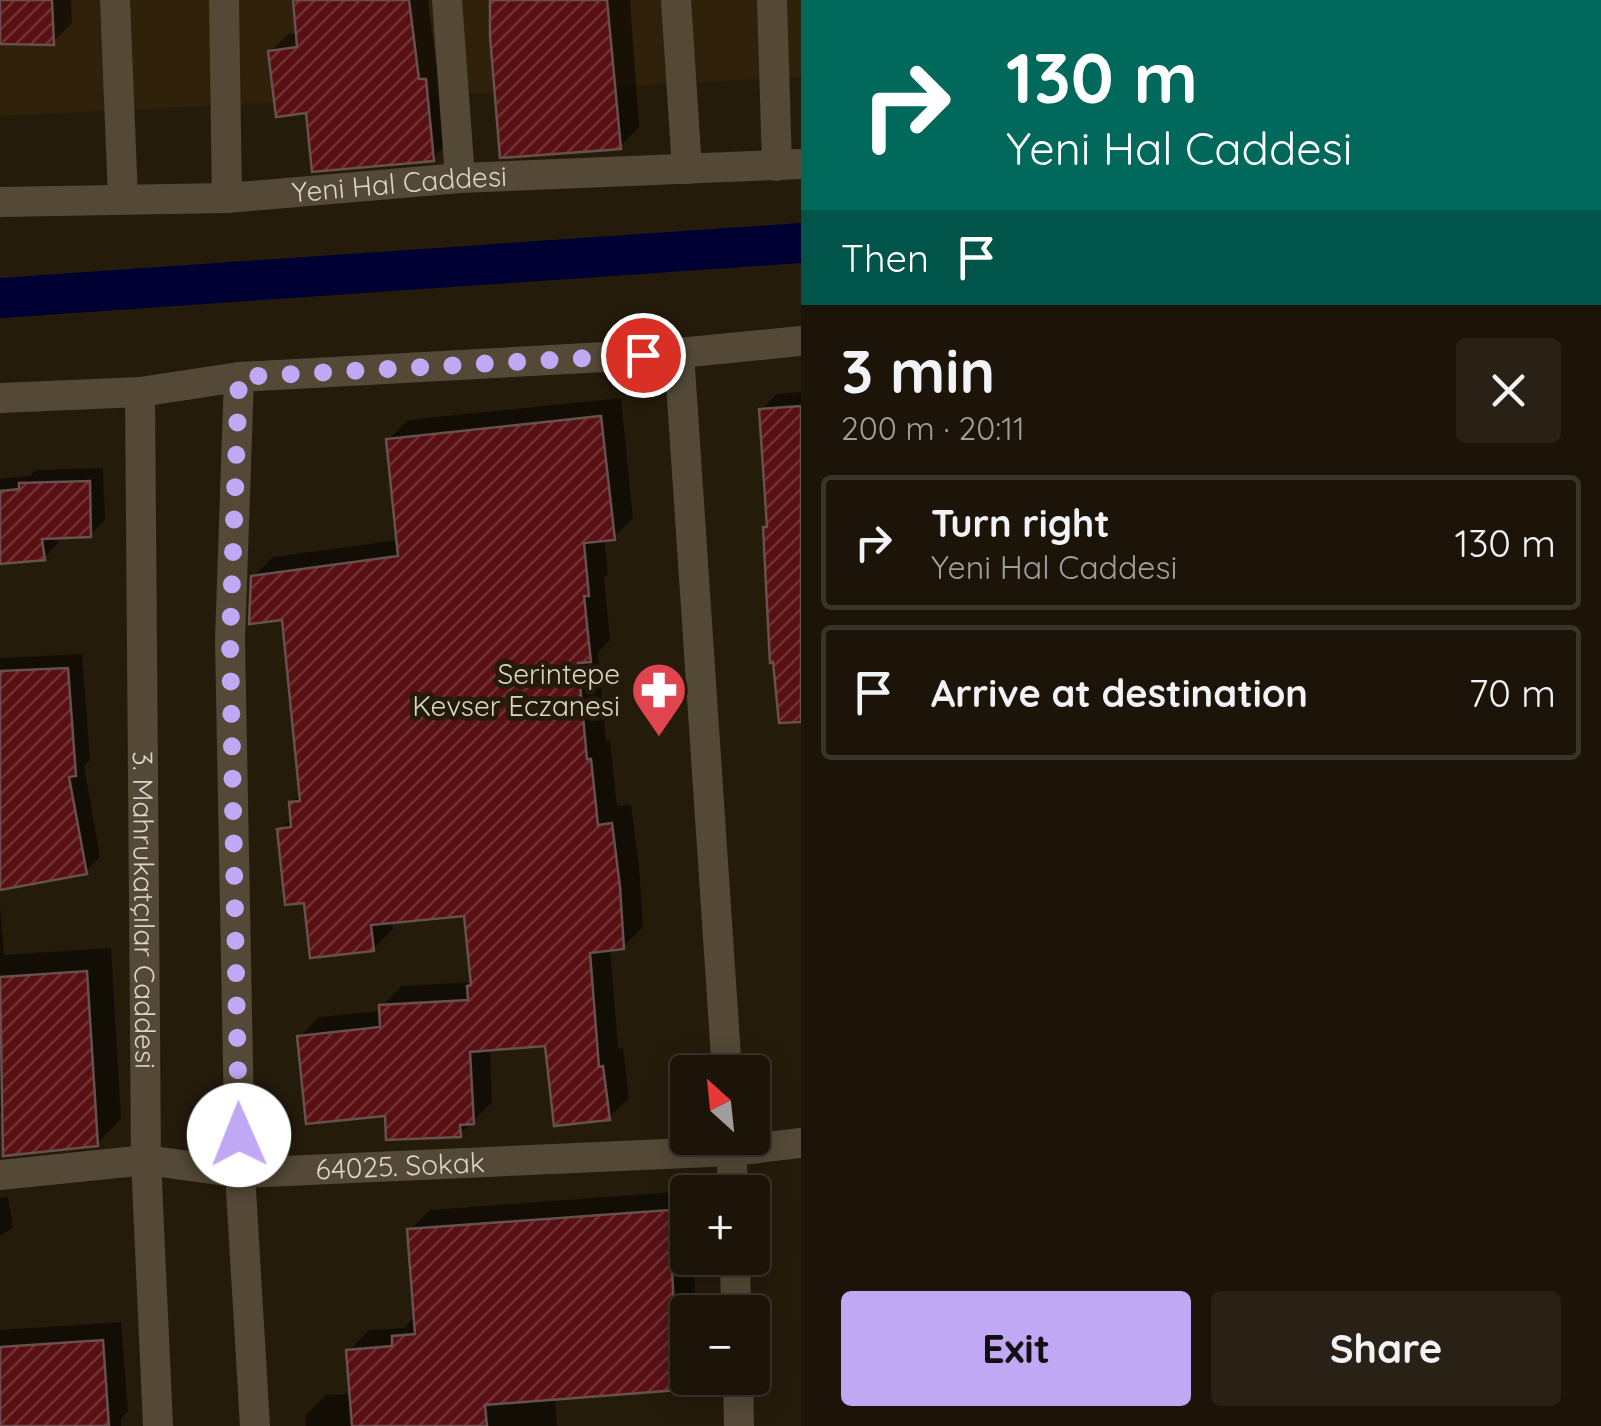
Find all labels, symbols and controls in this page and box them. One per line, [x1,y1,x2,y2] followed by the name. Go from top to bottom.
[1006,33,1198,121] text: 130 m
[841,40,971,170] icon: right
[1006,120,1352,176] text: Yeni Hal Caddesi
[290,158,508,209] street label: Yeni Hal Caddesi
[949,230,1004,285] icon: arrive
[841,234,929,282] text: Then
[601,313,686,398] pin
[616,328,671,383] icon: arrive
[841,333,995,408] text: 3 min
[1456,338,1561,443] button: close
[841,408,1025,448] text: 200 m · 20:11
[931,499,1110,547] text: Turn right
[846,515,901,570] icon: right
[1454,519,1556,567] text: 130 m
[931,547,1177,587] text: Yeni Hal Caddesi
[412,656,620,723] place label: Serintepe Kevser Eczanesi
[629,660,689,739] pharmacy icon: Serintepe Kevser Eczanesi
[846,665,901,720] icon: arrive
[931,669,1308,717] text: Arrive at destination
[1469,669,1556,717] text: 70 m
[126,751,163,1069] street label: 3. Mahrukatçılar Caddesi
[670,1055,770,1155] north arrow
[670,1055,770,1395] map controls
[187,1083,291,1187] position arrow
[315,1144,485,1187] street label: 64025. Sokak
[670,1175,770,1275] button: +
[841,1291,1191,1406] button: Exit
[1211,1291,1561,1406] button: Share
[670,1295,770,1395] button: −

